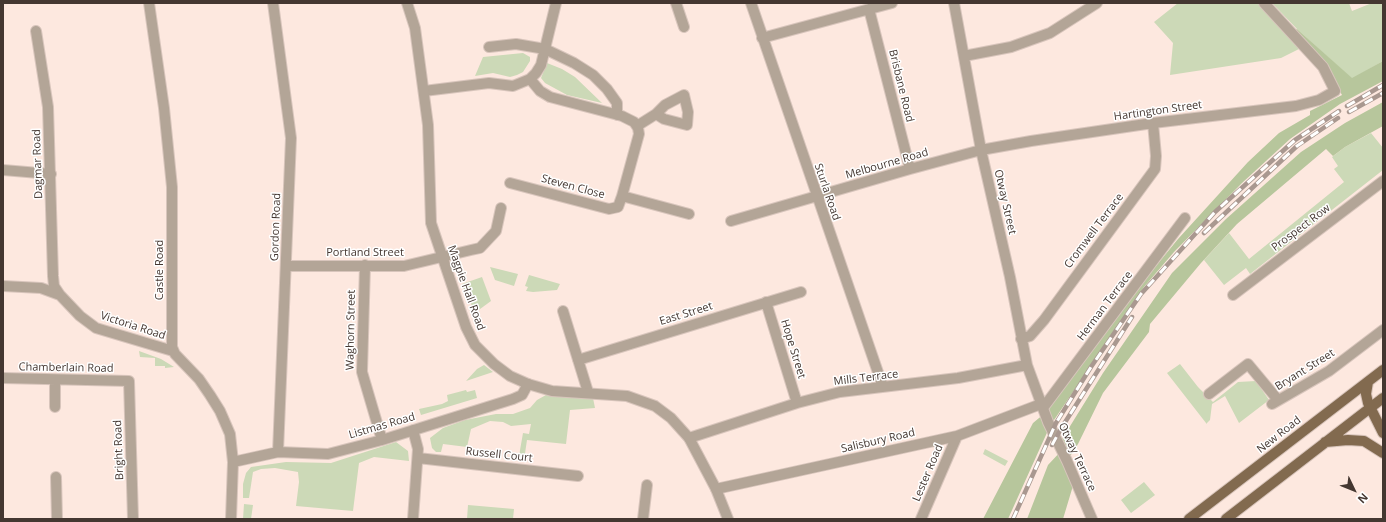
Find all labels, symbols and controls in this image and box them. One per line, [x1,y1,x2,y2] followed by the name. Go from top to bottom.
[886,48,916,124] street label: Brisbane Road
[1113,98,1203,124] street label: Hartington Street
[30,129,46,199] street label: Dagmar Road
[844,146,930,182] street label: Melbourne Road
[811,162,843,222] street label: Sturla Road
[991,168,1019,236] street label: Otway Street
[540,172,606,202] street label: Steven Close
[1062,191,1126,271] street label: Cromwell Terrace
[268,193,284,261] street label: Gordon Road
[1269,202,1333,254] street label: Prospect Row
[153,240,167,300] street label: Castle Road
[445,244,487,332] street label: Magpie Hall Road
[326,246,404,260] street label: Portland Street
[1075,269,1135,343] street label: Herman Terrace
[344,290,358,370] street label: Waghorn Street
[658,300,714,328] street label: East Street
[99,309,167,343] street label: Victoria Road
[778,318,808,380] street label: Hope Street
[1273,347,1337,393] street label: Bryant Street
[18,361,114,375] street label: Chamberlain Road
[833,367,899,389] street label: Mills Terrace
[347,410,417,442] street label: Listmas Road
[1254,414,1304,456] street label: New Road
[111,420,127,480] street label: Bright Road
[1055,421,1099,493] street label: Otway Terrace
[840,426,916,456] street label: Salisbury Road
[910,442,946,504] street label: Lester Road
[465,445,533,465] street label: Russell Court
[1334,470,1374,510] north arrow
[1355,490,1372,507] text: N

